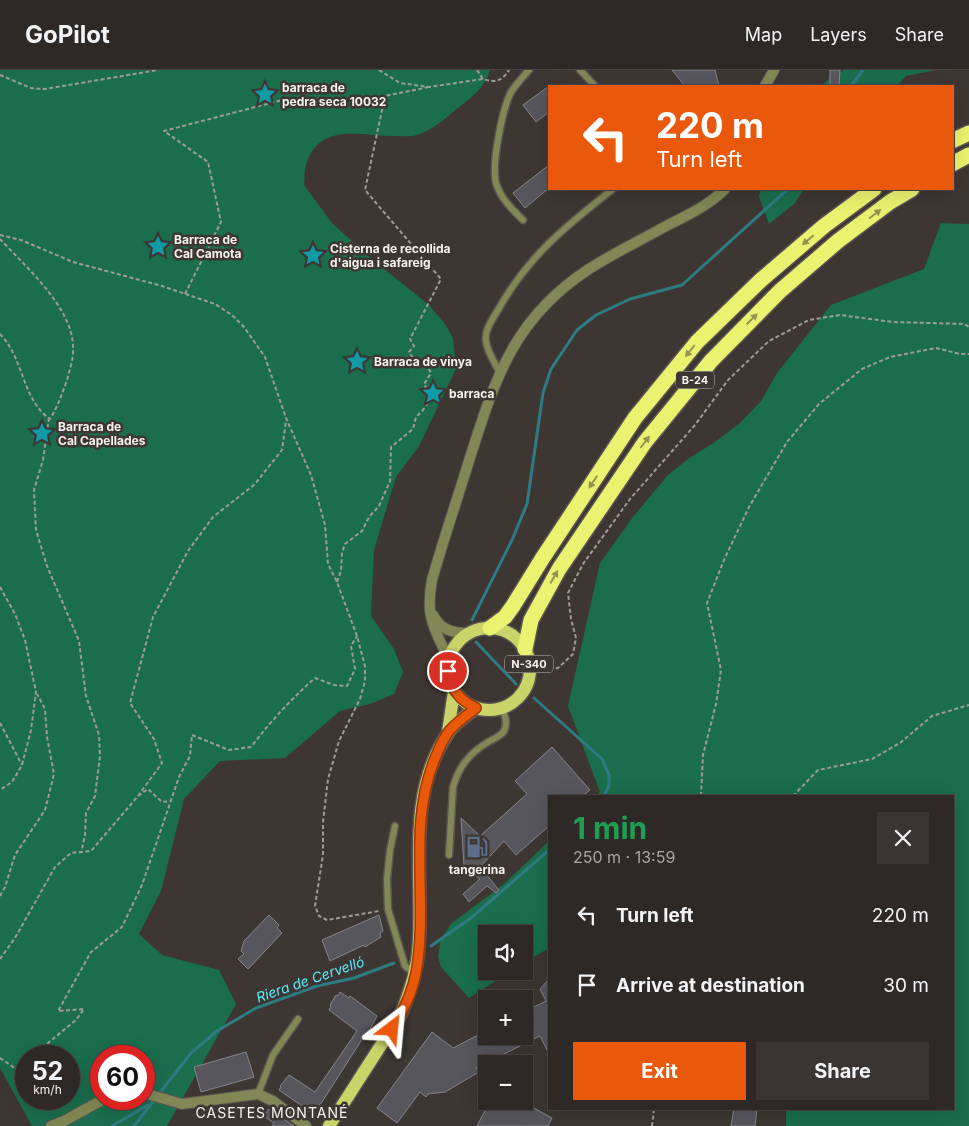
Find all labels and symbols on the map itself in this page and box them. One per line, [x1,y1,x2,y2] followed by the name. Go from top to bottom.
[282,80,386,109] place label: barraca de pedra seca 10032
[252,81,278,107] place icon: barraca de pedra seca 10032
[868,209,882,219] one-way arrow
[174,232,242,261] place label: Barraca de Cal Camota
[145,233,171,259] place icon: Barraca de Cal Camota
[802,234,814,246] one-way arrow
[330,241,451,270] place label: Cisterna de recollida d'aigua i safareig
[300,242,326,268] place icon: Cisterna de recollida d'aigua i safareig
[745,314,757,326] one-way arrow
[684,345,695,358] one-way arrow
[344,348,370,374] place icon: Barraca de vinya
[374,354,472,369] place label: Barraca de vinya
[676,372,714,388] road number: B-24
[420,380,446,406] place icon: barraca
[449,386,494,401] place label: barraca
[58,419,146,448] place label: Barraca de Cal Capellades
[29,420,55,446] place icon: Barraca de Cal Capellades
[640,435,650,449] one-way arrow
[588,475,598,488] one-way arrow
[550,570,559,583] one-way arrow
[427,650,469,692] pin
[505,656,553,672] road number: N-340
[464,834,490,860] fuel station icon: tangerina
[449,862,505,877] place label: tangerina
[254,953,366,1005] water label: Riera de Cervelló
[365,1002,417,1054] position arrow
[90,1045,155,1110] speed limit sign: 60
[196,1104,348,1121] district label: CASETES MONTANÉ

